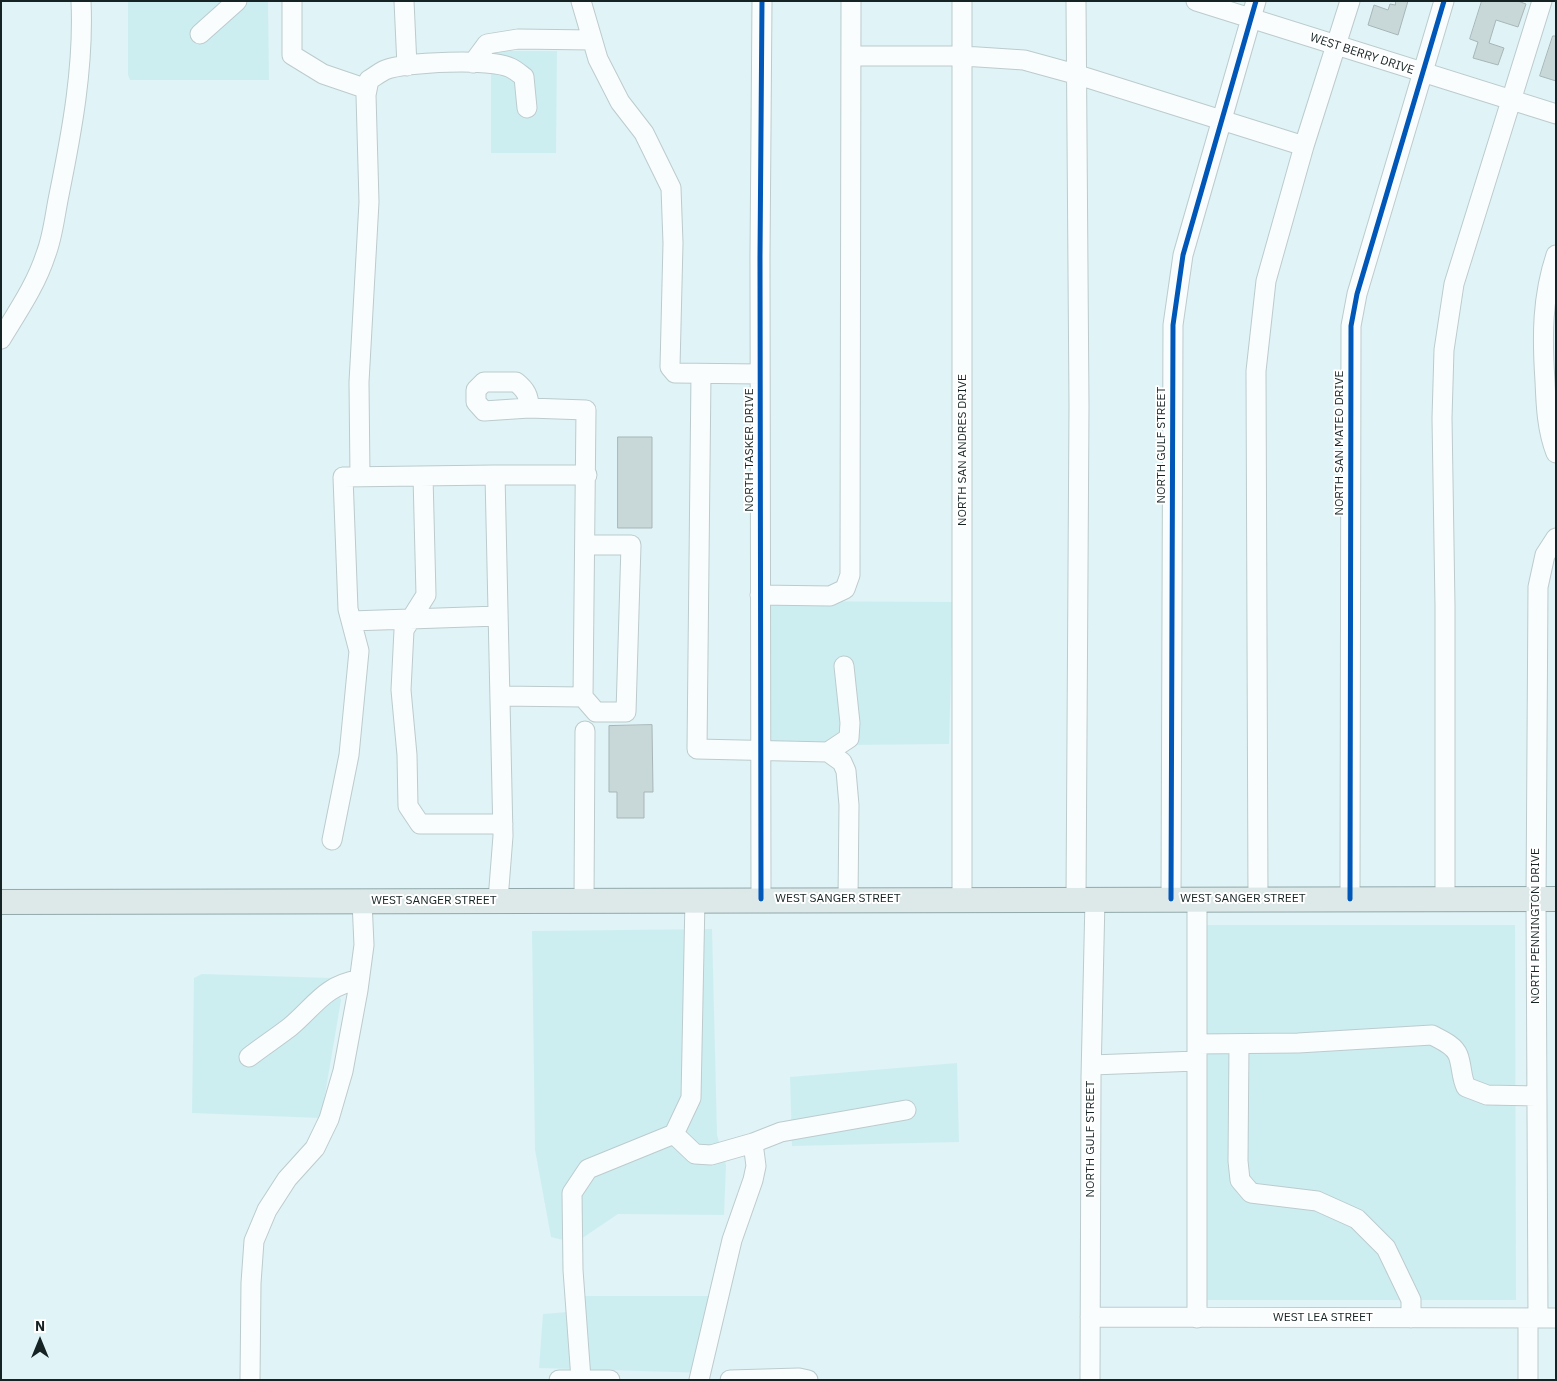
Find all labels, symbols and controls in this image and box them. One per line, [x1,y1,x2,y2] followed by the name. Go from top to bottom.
[1308,30,1416,78] street label: WEST BERRY DRIVE
[1333,370,1347,516] street label: NORTH SAN MATEO DRIVE
[956,374,970,526] street label: NORTH SAN ANDRES DRIVE
[1155,387,1169,503] street label: NORTH GULF STREET
[743,388,757,512] street label: NORTH TASKER DRIVE
[1529,848,1543,1004] street label: NORTH PENNINGTON DRIVE
[775,892,901,906] street label: WEST SANGER STREET
[1180,892,1306,906] street label: WEST SANGER STREET
[371,894,497,908] street label: WEST SANGER STREET
[1084,1081,1098,1197] street label: NORTH GULF STREET
[1273,1311,1373,1325] street label: WEST LEA STREET
[15,1316,65,1366] north arrow
[35,1317,45,1335] text: N

